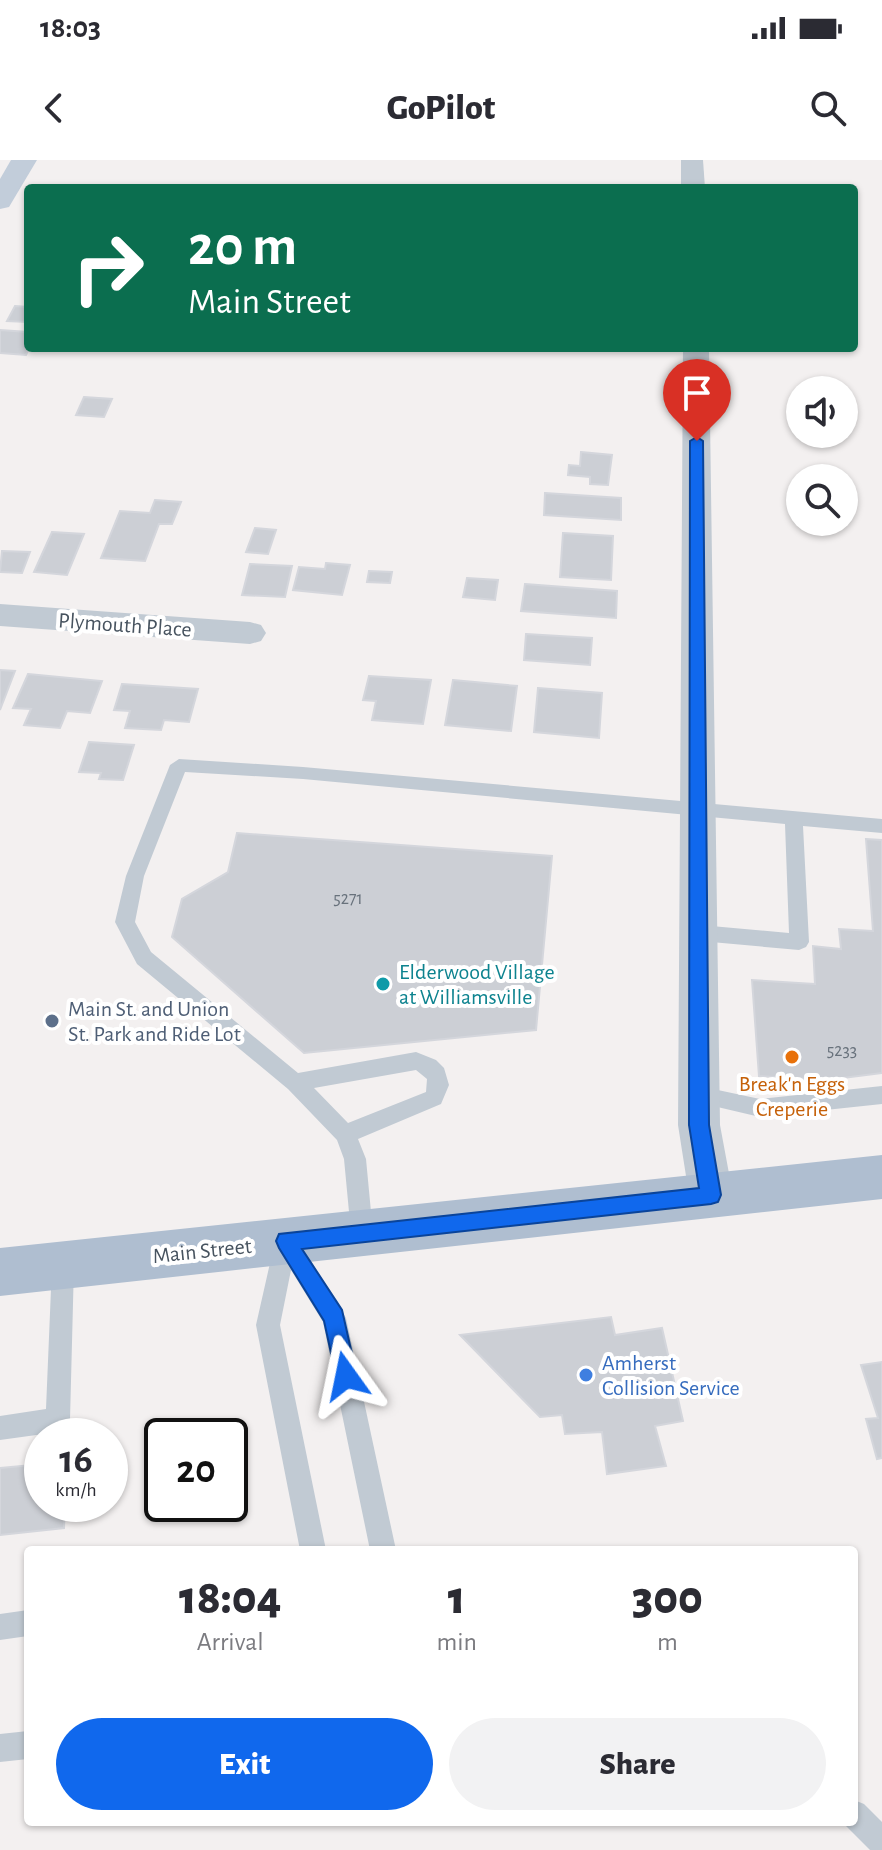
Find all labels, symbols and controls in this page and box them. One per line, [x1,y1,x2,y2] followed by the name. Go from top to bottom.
[40,13,101,43] text: 18:03
[32,86,76,130] icon: back
[806,86,850,130] icon: search
[387,90,495,126] text: GoPilot
[56,216,160,320] icon: right
[188,219,297,275] text: 20 m
[188,284,351,320] text: Main Street
[663,359,731,441] pin
[675,371,719,415] icon: arrive
[786,376,858,536] map controls
[786,376,858,448] button: sound
[786,464,858,536] button: search
[58,609,192,641] street label: Plymouth Place
[333,890,363,908] house number: 5271
[399,961,555,1008] place label: Elderwood Village at Williamsville
[374,975,392,993] marker: Elderwood Village at Williamsville
[68,998,241,1045] place label: Main St. and Union St. Park and Ride Lot
[43,1012,61,1030] marker: Main St. and Union St. Park and Ride Lot
[827,1042,857,1060] house number: 5233
[783,1048,801,1066] marker: Break'n Eggs Creperie
[739,1073,845,1120] place label: Break'n Eggs Creperie
[152,1235,253,1267] street label: Main Street
[304,1334,388,1418] position arrow
[602,1352,740,1399] place label: Amherst Collision Service
[577,1366,595,1384] marker: Amherst Collision Service
[144,1418,248,1522] speed limit sign: 20
[59,1440,93,1480] text: 16
[55,1480,97,1500] text: km/h
[179,1575,281,1623] text: 18:04
[448,1575,466,1623] text: 1
[632,1575,703,1623] text: 300
[197,1629,264,1655] text: Arrival
[436,1629,477,1655] text: min
[657,1629,678,1655] text: m
[56,1718,433,1810] button: Exit
[449,1718,826,1810] button: Share

